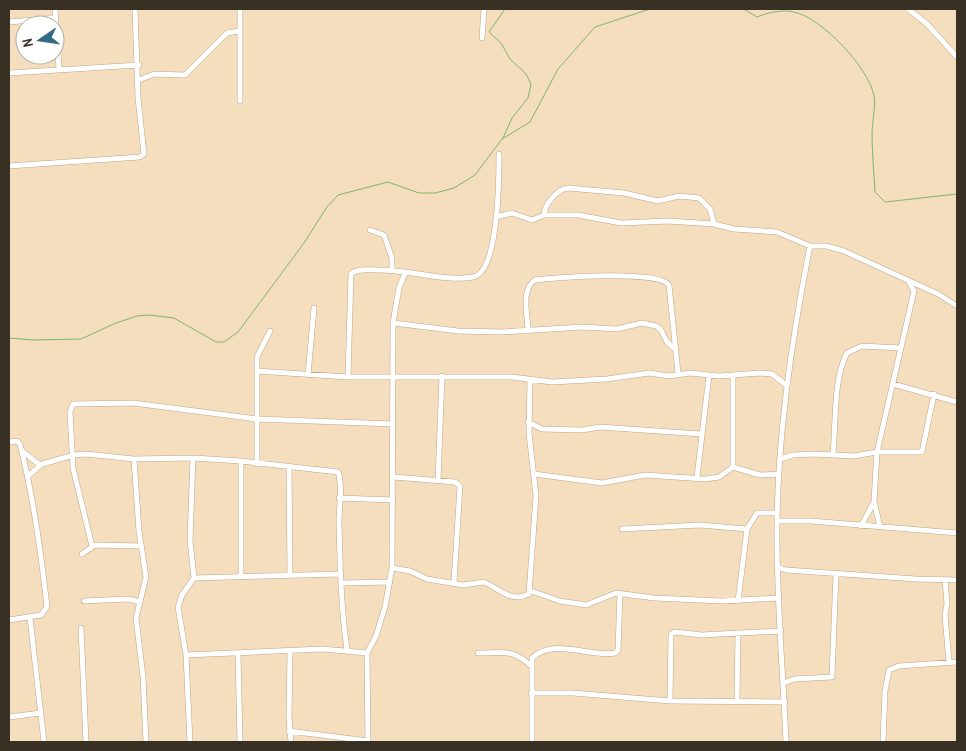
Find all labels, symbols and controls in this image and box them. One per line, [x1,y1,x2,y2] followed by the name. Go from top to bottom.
[15,15,65,65] north arrow
[18,37,37,49] text: N

